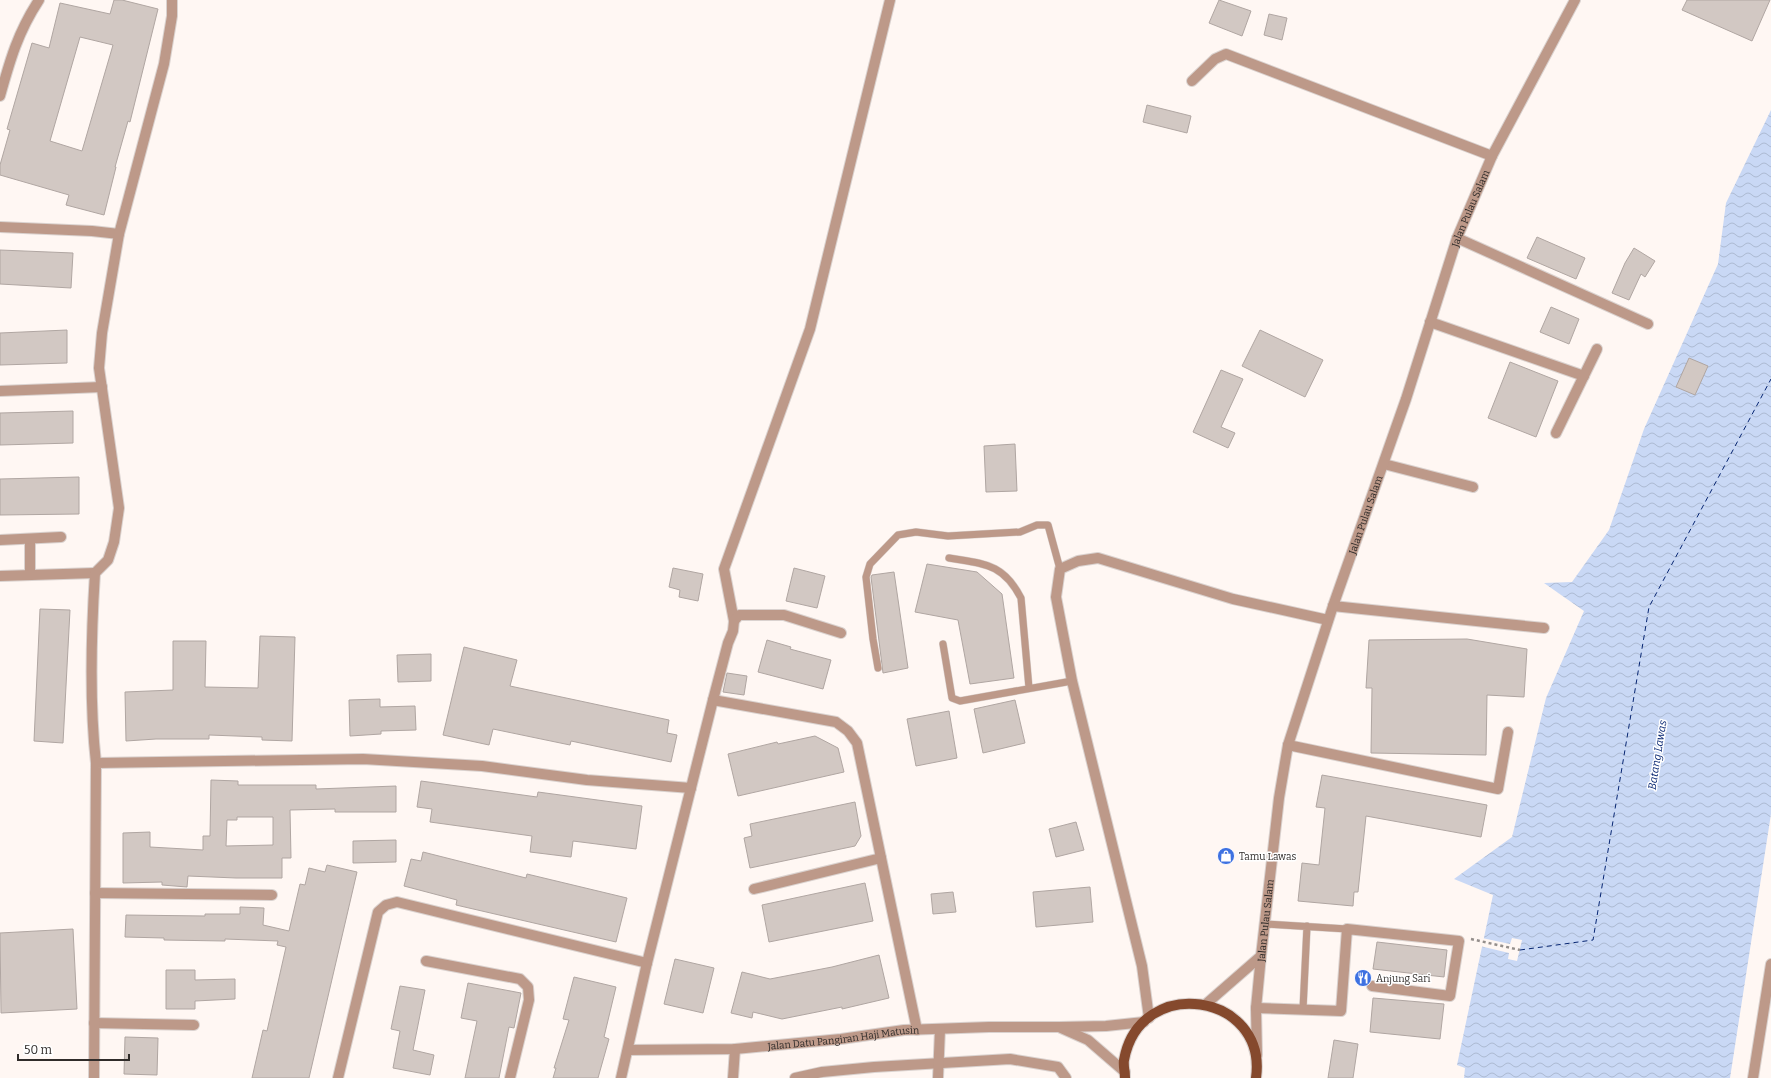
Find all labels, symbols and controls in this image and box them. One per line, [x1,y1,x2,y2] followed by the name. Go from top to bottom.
[1449,168,1493,250] street label: Jalan Pulau Salam
[1346,474,1386,557] street label: Jalan Pulau Salam
[1646,719,1669,791] water label: Batang Lawas
[1216,846,1236,866] shop icon: Tamu Lawas
[1239,851,1296,863] place label: Tamu Lawas
[1255,878,1277,963] street label: Jalan Pulau Salam
[1353,968,1373,988] restaurant icon: Anjung Sari
[1376,973,1431,985] place label: Anjung Sari
[766,1024,920,1053] street label: Jalan Datu Pangiran Haji Matusin
[18,1036,129,1062] scale bar
[24,1043,53,1057] text: 50 m

